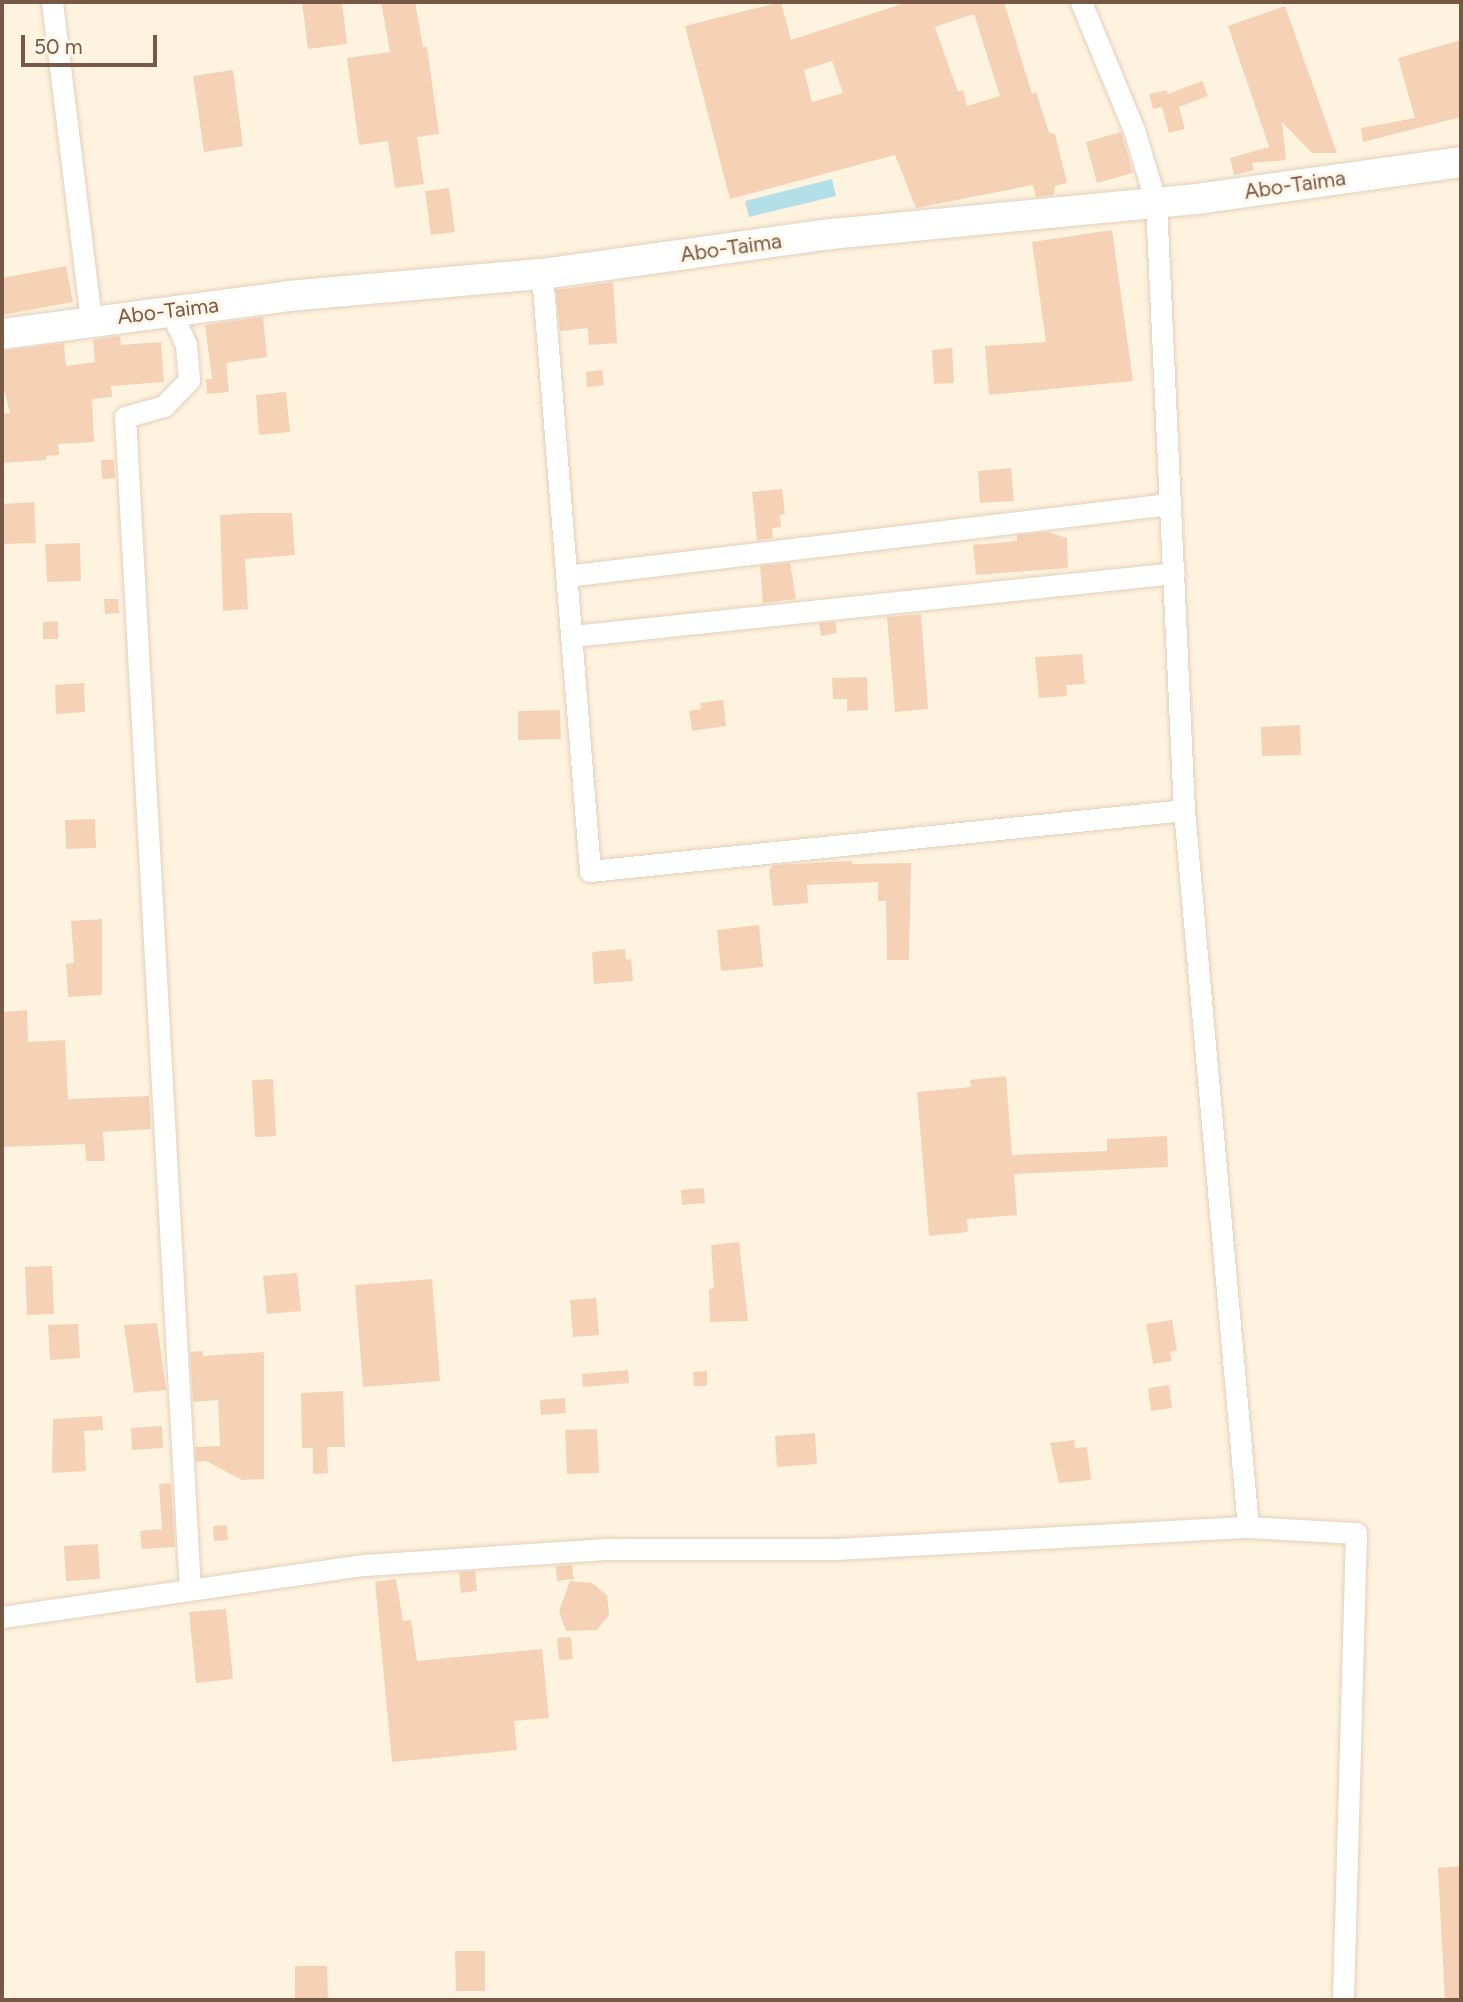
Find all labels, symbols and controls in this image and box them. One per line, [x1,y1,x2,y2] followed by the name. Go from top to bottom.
[24,21,161,65] scale bar
[34,34,83,59] text: 50 m
[1243,165,1347,205] street label: Abo-Taima
[679,228,783,268] street label: Abo-Taima
[116,292,220,330] street label: Abo-Taima

